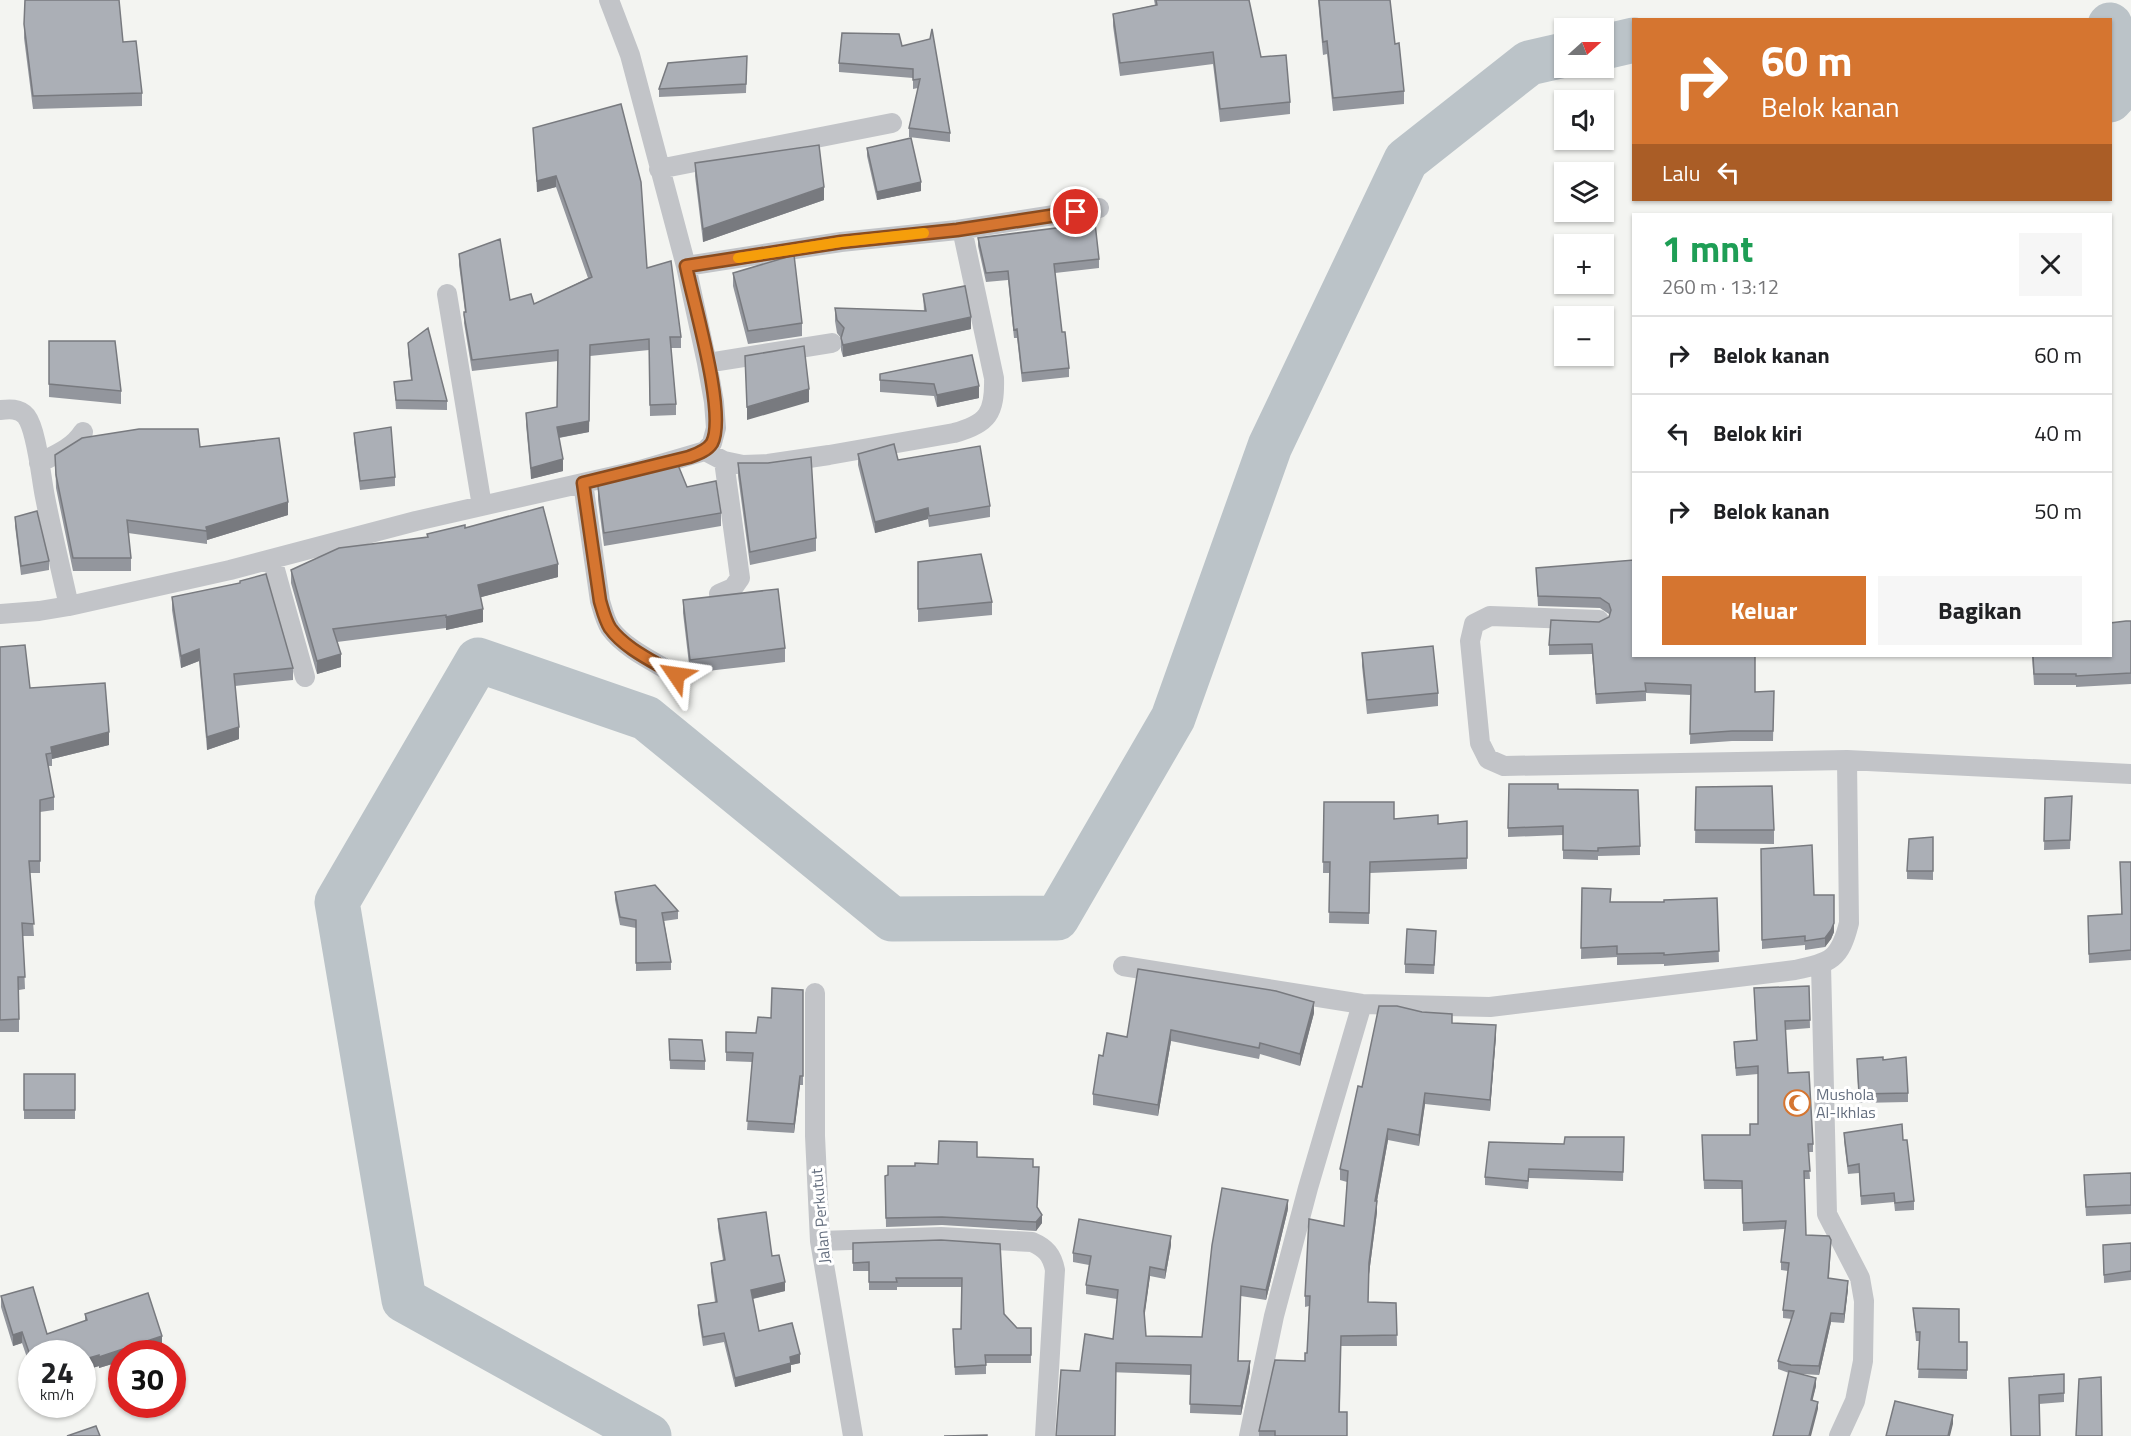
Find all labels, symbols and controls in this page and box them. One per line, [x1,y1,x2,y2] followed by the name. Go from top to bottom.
[1554,18,1614,78] north arrow
[1554,18,1614,366] map controls
[1761,28,1853,92] text: 60 m
[1662,42,1740,120] icon: right
[1761,86,1900,127] text: Belok kanan
[1554,90,1614,150] button: sound
[1662,156,1700,190] text: Lalu
[1712,156,1745,189] icon: left
[1554,162,1614,222] button: layers
[1050,186,1101,237] pin
[1059,195,1092,228] icon: arrive
[1662,221,1753,276] text: 1 mnt
[2019,233,2082,296] button: close
[1554,234,1614,294] button: +
[1662,271,1779,302] text: 260 m · 13:12
[1554,306,1614,366] button: −
[1713,338,1830,372] text: Belok kanan
[2034,338,2082,372] text: 60 m
[1662,339,1695,372] icon: right
[1713,416,1802,450] text: Belok kiri
[2034,416,2082,450] text: 40 m
[1662,417,1695,450] icon: left
[1713,494,1830,528] text: Belok kanan
[2034,494,2082,528] text: 50 m
[1662,495,1695,528] icon: right
[1662,576,1866,645] button: Keluar
[1878,576,2082,645] button: Bagikan
[644,643,708,707] position arrow
[1816,1082,1876,1124] place label: Mushola Al-Ikhlas
[1782,1088,1812,1118] mosque icon: Mushola Al-Ikhlas
[804,1167,836,1265] street label: Jalan Perkutut
[108,1340,186,1418] speed limit sign: 30
[40,1349,74,1395] text: 24
[40,1383,74,1406] text: km/h

